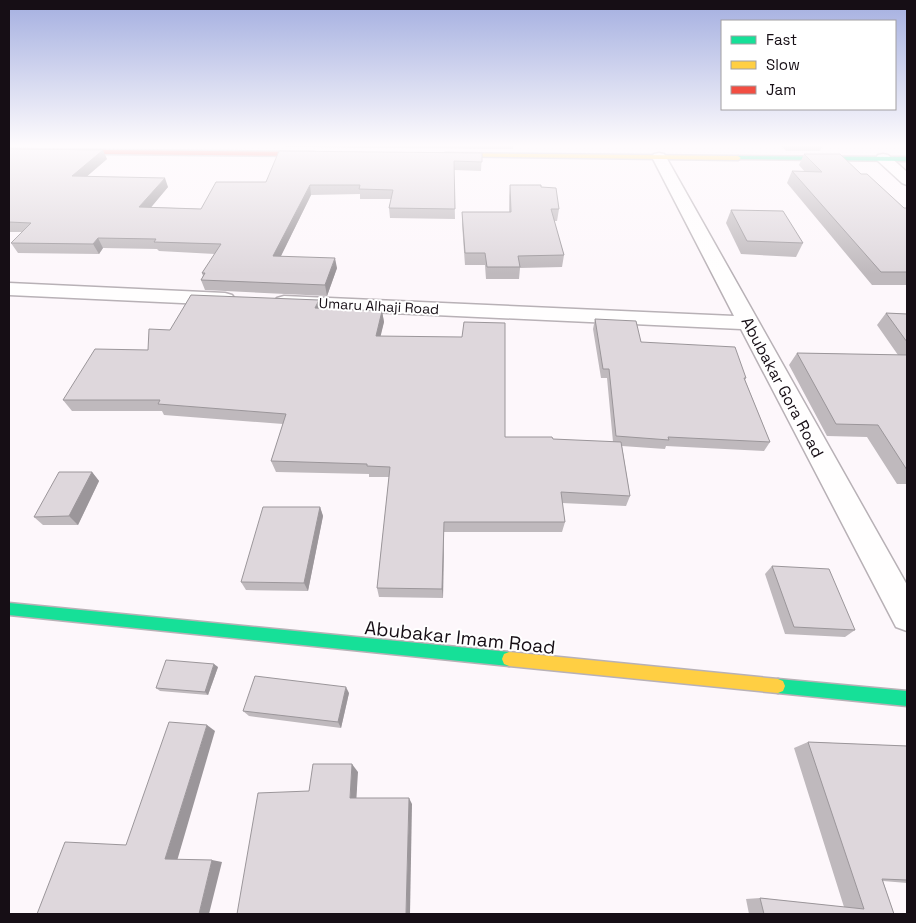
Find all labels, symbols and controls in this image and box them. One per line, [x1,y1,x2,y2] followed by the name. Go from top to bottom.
[721,20,896,110] legend
[766,30,797,49] text: Fast
[766,55,800,74] text: Slow
[766,80,796,99] text: Jam
[318,294,440,318] street label: Umaru Alhaji Road
[737,313,829,461] street label: Abubakar Gora Road
[363,615,557,660] street label: Abubakar Imam Road

